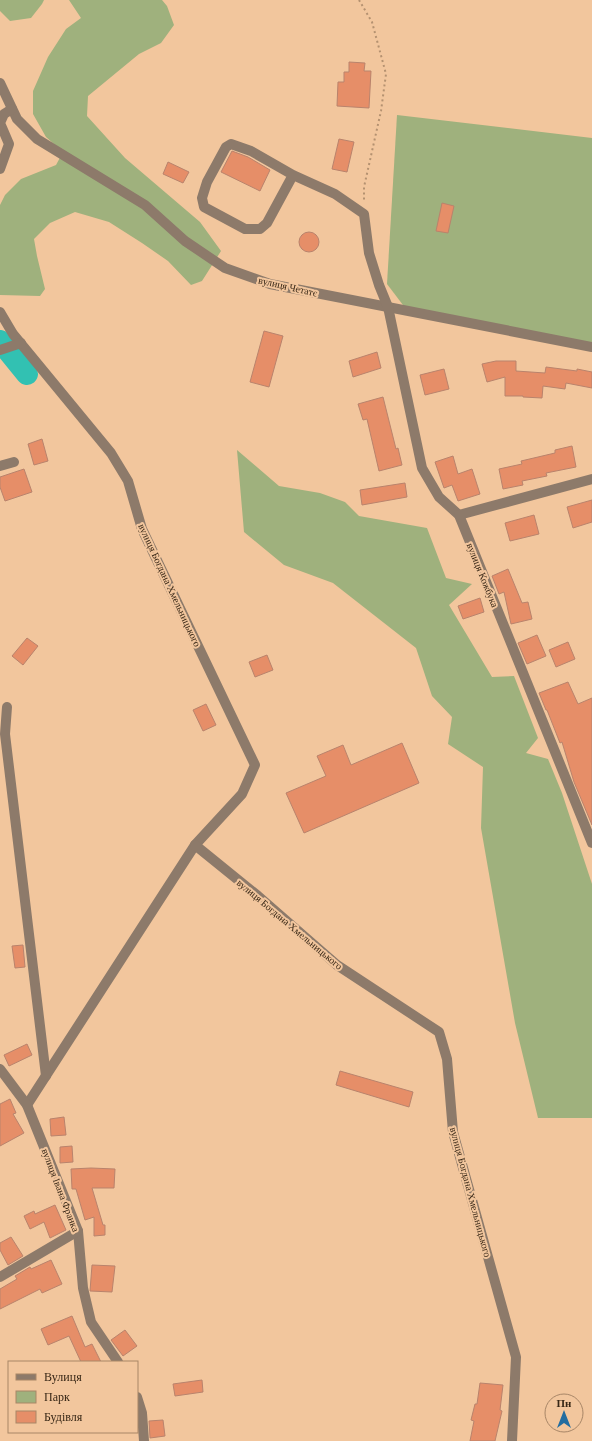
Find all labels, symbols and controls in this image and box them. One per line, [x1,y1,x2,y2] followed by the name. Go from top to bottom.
[257,274,319,299] street label: вулиця Четатє
[136,522,203,648] street label: вулиця Богдана Хмельницького
[465,541,501,609] street label: вулиця Кожбука
[235,877,345,972] street label: вулиця Богдана Хмельницького
[448,1126,493,1258] street label: вулиця Богдана Хмельницького
[40,1147,82,1234] street label: вулиця Івана Франка
[8,1361,138,1433] legend
[44,1370,82,1384] text: Вулиця
[44,1390,70,1404] text: Парк
[544,1393,584,1433] north arrow
[557,1397,572,1409] text: Пн
[44,1410,83,1424] text: Будівля

